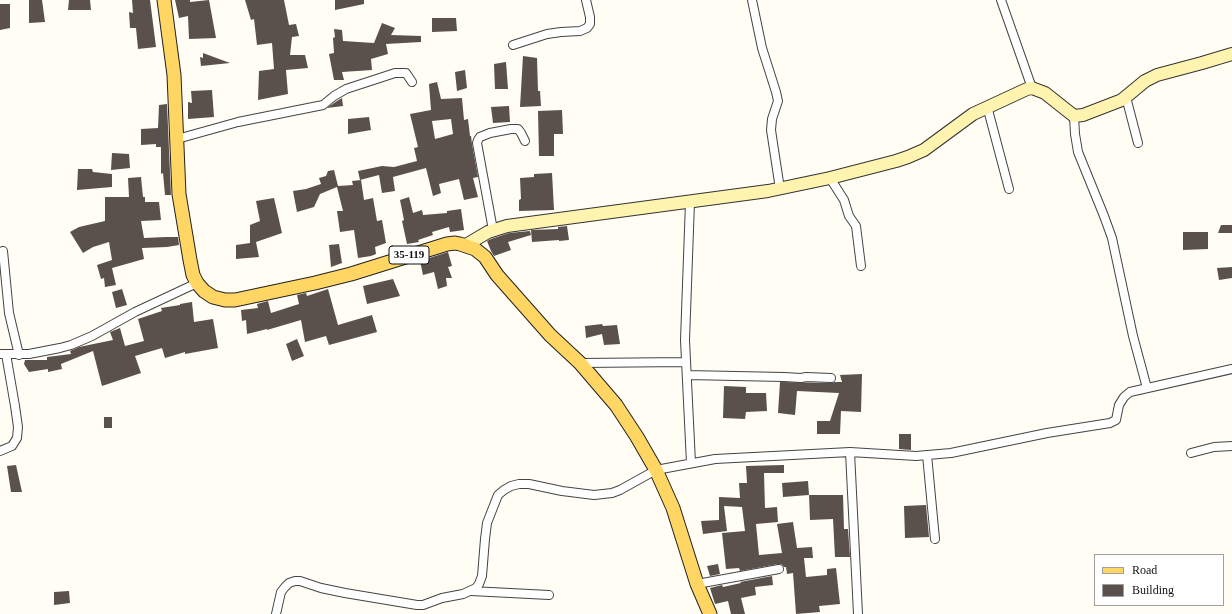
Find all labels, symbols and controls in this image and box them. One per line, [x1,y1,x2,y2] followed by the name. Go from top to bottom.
[389,246,429,264] road number: 35-119
[1094,554,1224,606] legend
[1132,563,1157,577] text: Road
[1132,583,1174,597] text: Building

